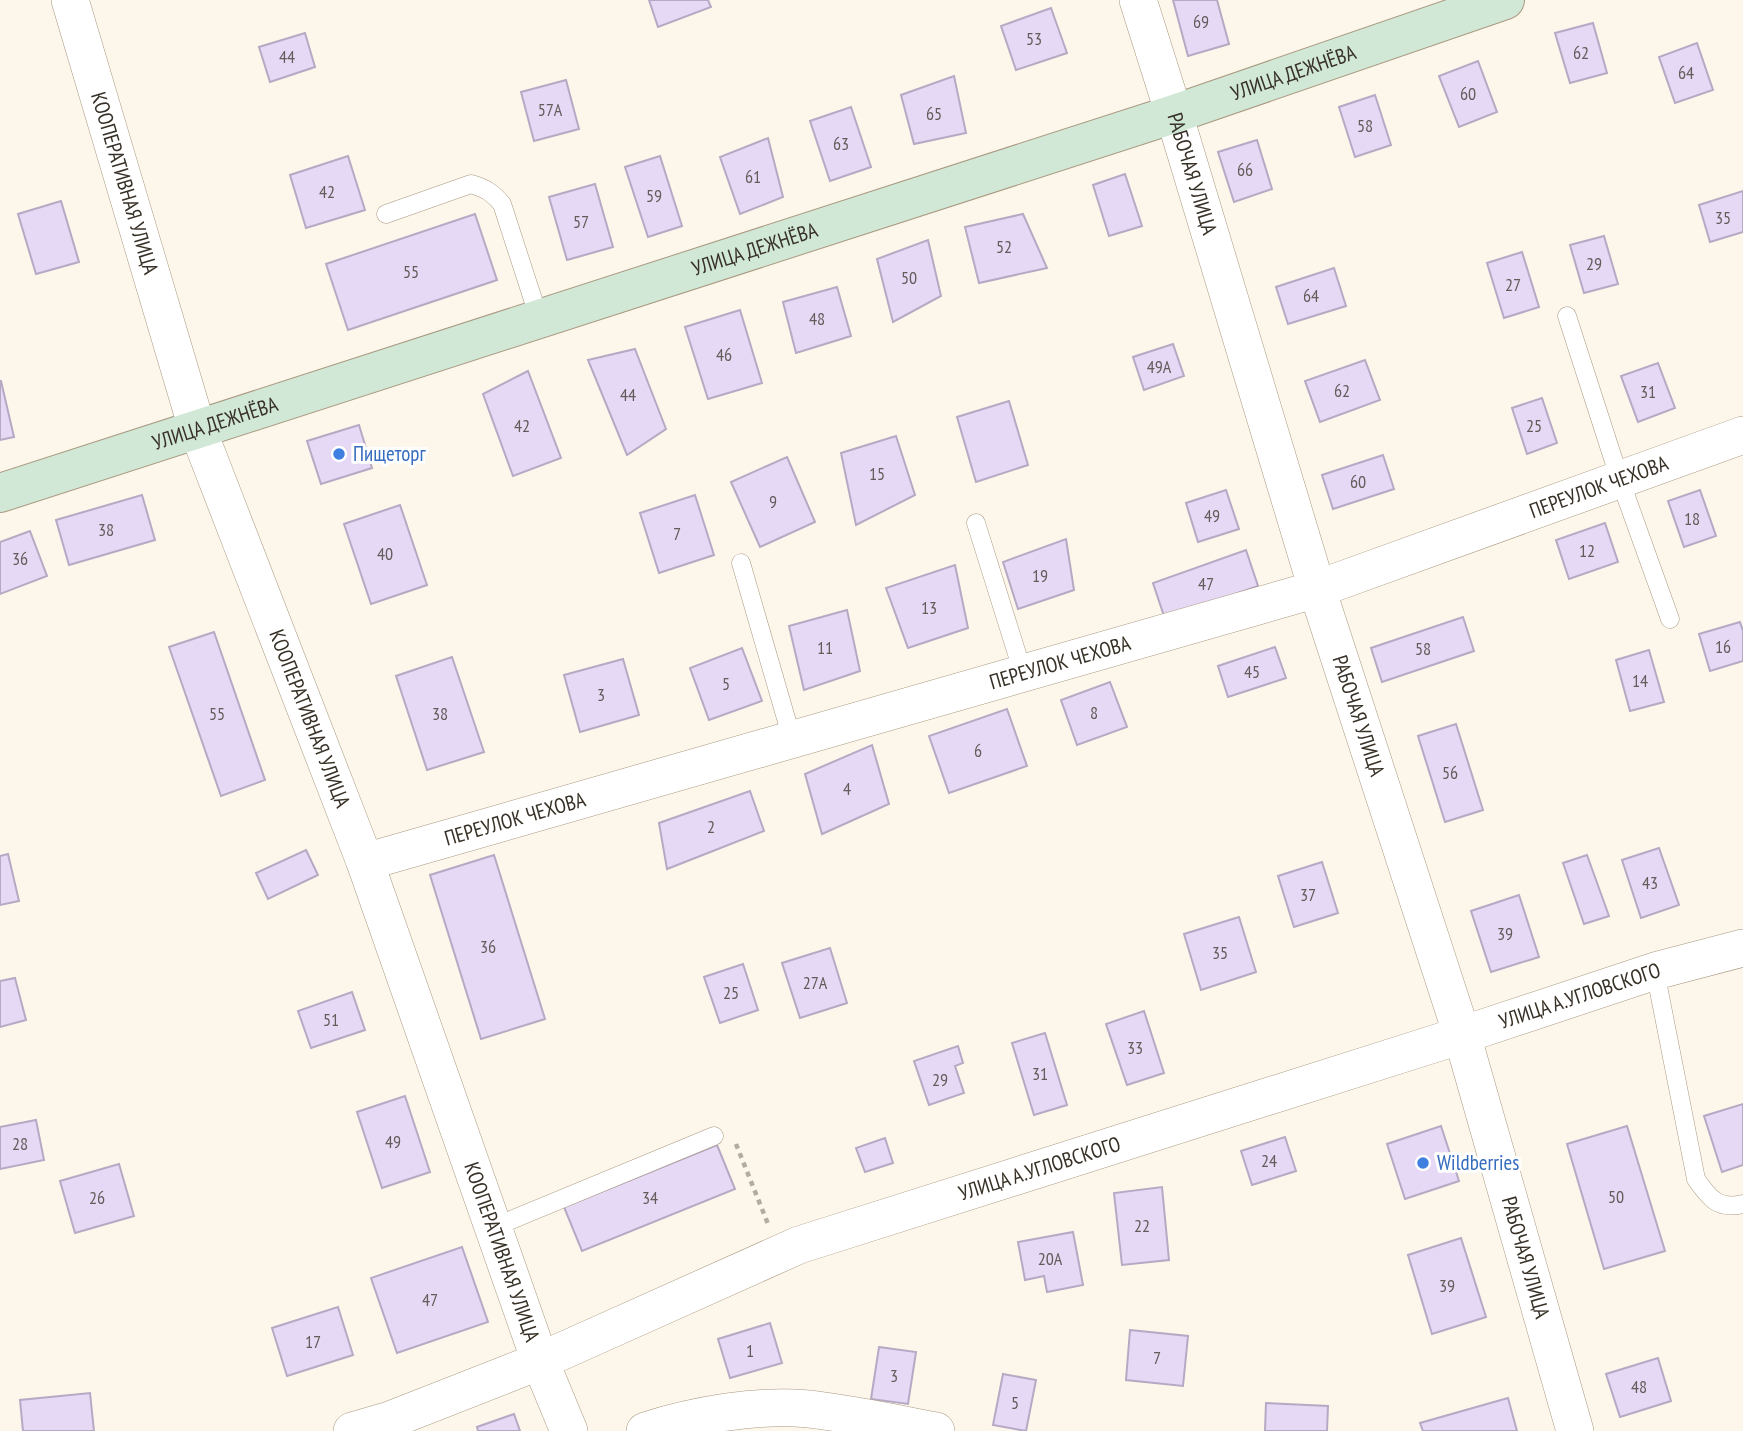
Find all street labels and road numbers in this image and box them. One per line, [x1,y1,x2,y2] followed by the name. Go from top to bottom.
[1227,38,1359,106] street label: УЛИЦА ДЕЖНЁВА
[85,89,165,277] street label: КООПЕРАТИВНАЯ УЛИЦА
[1161,110,1224,238] street label: РАБОЧАЯ УЛИЦА
[688,216,821,282] street label: УЛИЦА ДЕЖНЁВА
[149,390,281,456] street label: УЛИЦА ДЕЖНЁВА
[1526,449,1672,524] street label: ПЕРЕУЛОК ЧЕХОВА
[263,626,357,811] street label: КООПЕРАТИВНАЯ УЛИЦА
[986,629,1134,695] street label: ПЕРЕУЛОК ЧЕХОВА
[1326,652,1391,780] street label: РАБОЧАЯ УЛИЦА
[441,785,588,852] street label: ПЕРЕУЛОК ЧЕХОВА
[1495,956,1664,1035] street label: УЛИЦА А.УГЛОВСКОГО
[955,1130,1124,1207] street label: УЛИЦА А.УГЛОВСКОГО
[458,1158,546,1345] street label: КООПЕРАТИВНАЯ УЛИЦА
[1496,1193,1556,1322] street label: РАБОЧАЯ УЛИЦА

